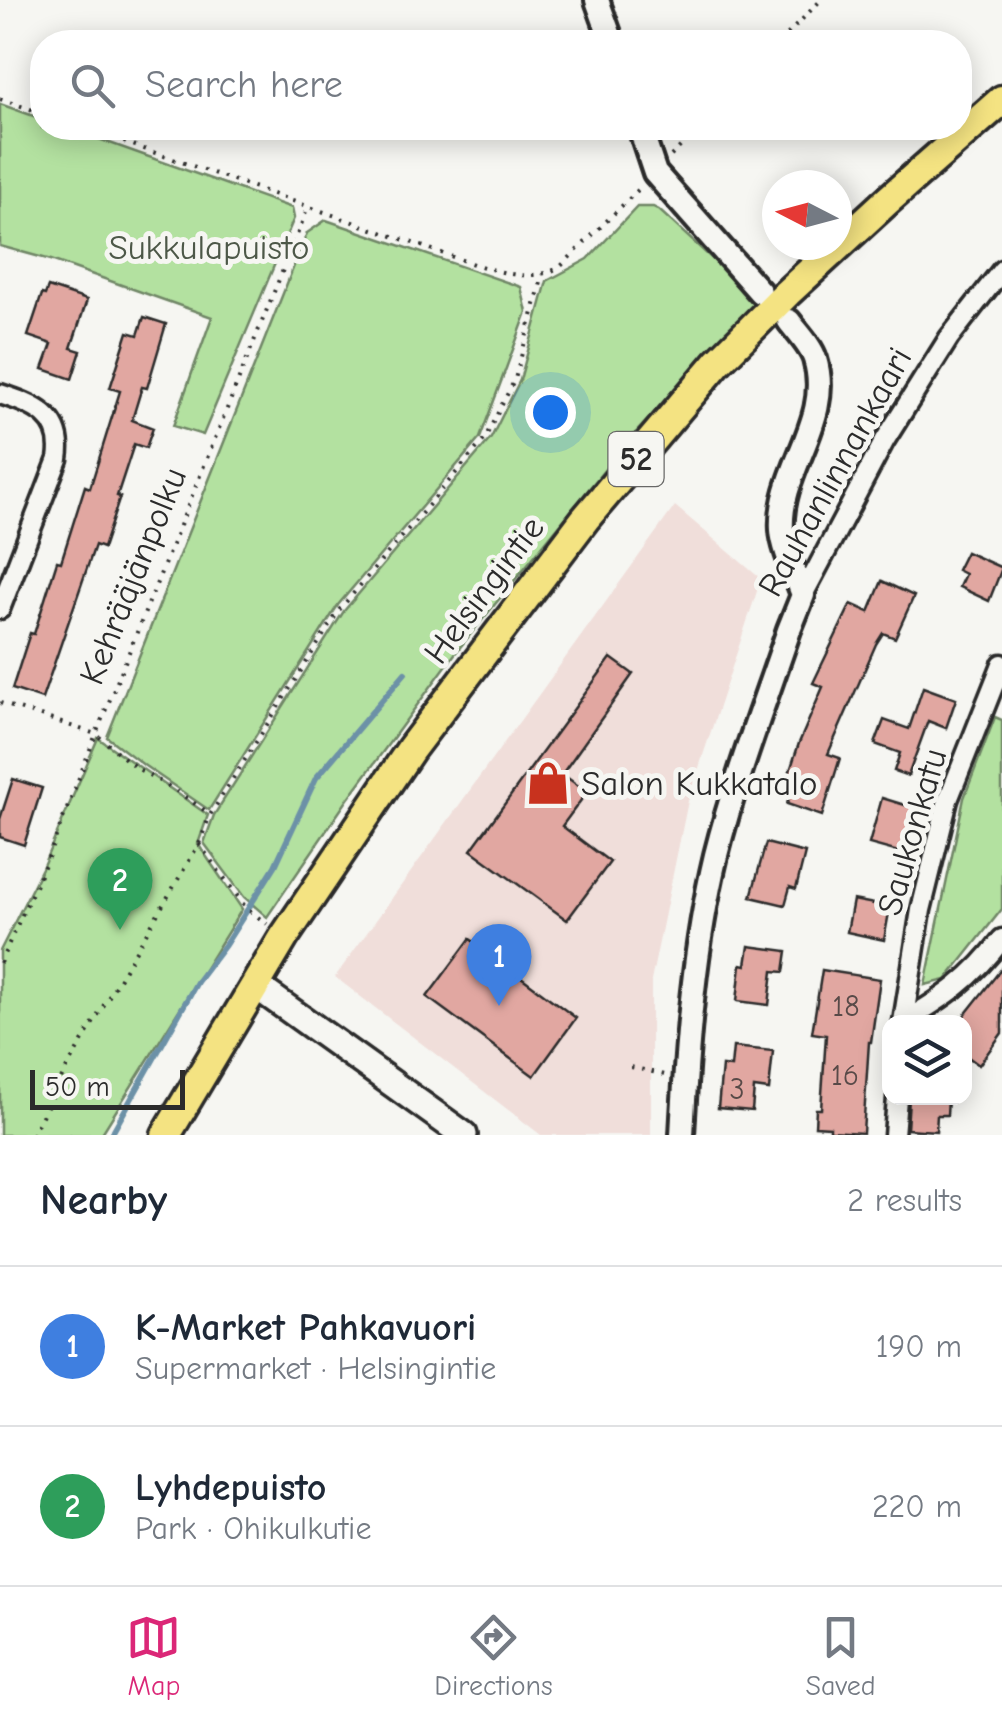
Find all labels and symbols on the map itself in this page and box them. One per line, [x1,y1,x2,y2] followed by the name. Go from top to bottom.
[762,170,852,260] north arrow
[108,227,310,268] park label: Sukkulapuisto
[750,340,920,604] street label: Rauhanlinnankaari
[525,387,576,438] your location
[608,432,664,486] road number: 52
[71,462,195,690] street label: Kehrääjänpolku
[415,508,553,672] street label: Helsingintie
[869,744,955,920] street label: Saukonkatu
[524,759,572,807] shop icon: Salon Kukkatalo
[581,763,818,804] place label: Salon Kukkatalo
[88,848,152,930] pin: 2
[466,924,532,1006] pin: 1
[832,989,860,1024] house number: 18
[831,1058,859,1093] house number: 16
[30,1065,185,1110] scale bar
[729,1072,745,1107] house number: 3

